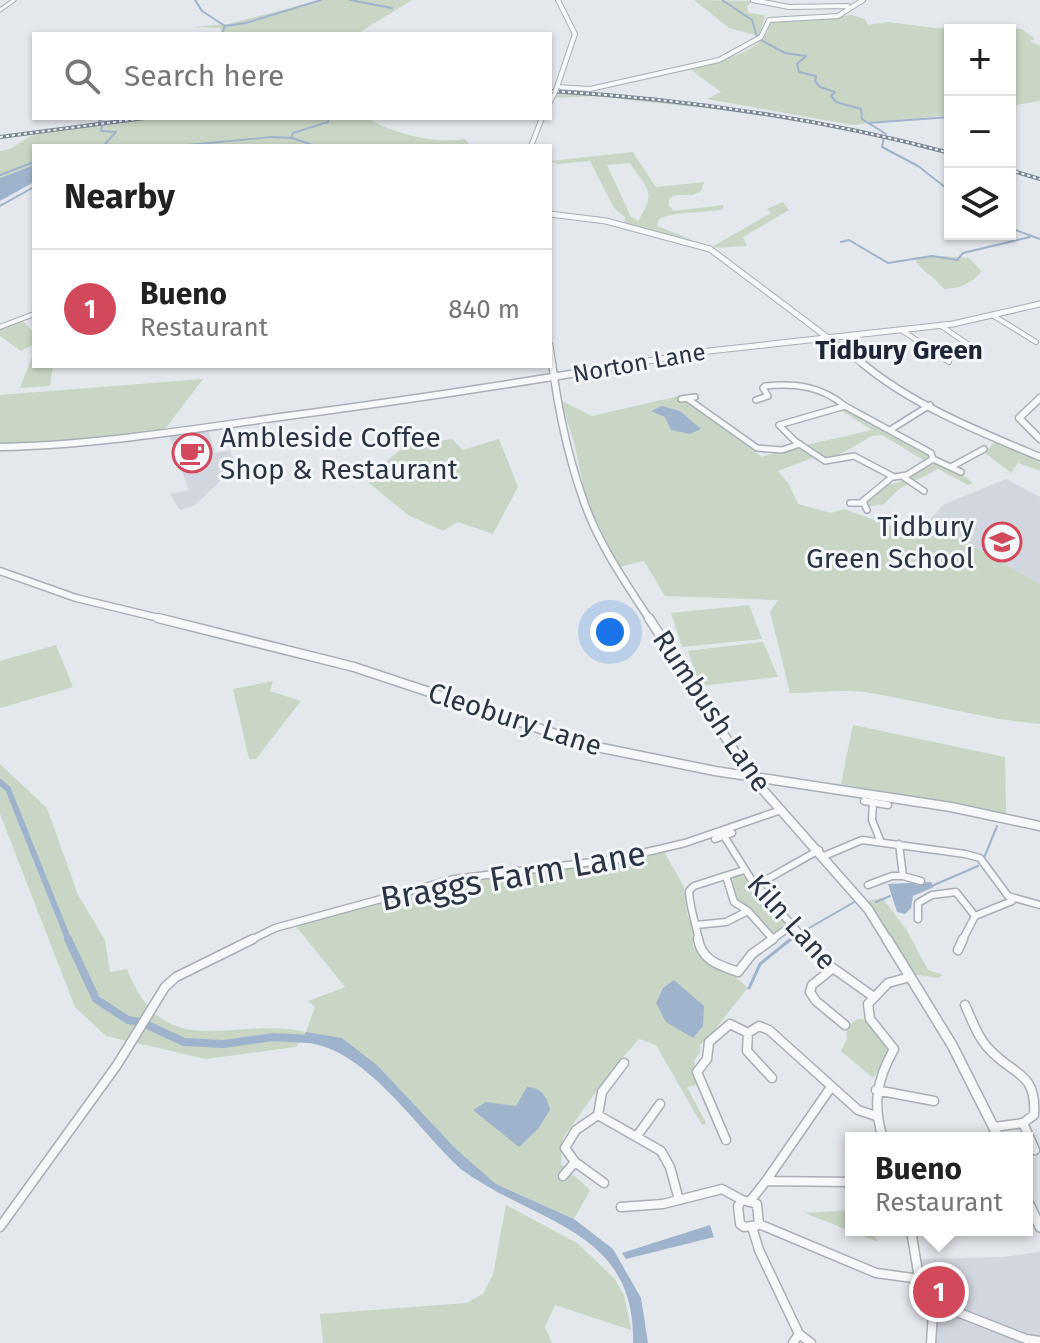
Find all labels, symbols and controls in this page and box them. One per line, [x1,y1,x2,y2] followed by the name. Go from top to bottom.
[944,24,1016,240] map controls
[944,24,1016,96] button: +
[32,32,552,120] search box
[60,54,104,98] icon: search
[124,58,284,94] text: Search here
[944,96,1016,168] button: −
[944,168,1016,240] button: layers
[64,176,175,217] text: Nearby
[140,276,227,312] text: Bueno
[84,294,96,325] text: 1
[448,294,520,325] text: 840 m
[140,312,268,343] text: Restaurant
[815,335,983,366] district label: Tidbury Green
[570,338,708,388] street label: Norton Lane
[220,421,459,486] place label: Ambleside Coffee Shop & Restaurant
[171,432,213,474] cafe icon: Ambleside Coffee Shop & Restaurant
[806,510,974,575] place label: Tidbury Green School
[981,521,1023,563] school or university icon: Tidbury Green School
[590,612,630,652] your location
[646,624,778,798] street label: Rumbush Lane
[424,675,606,763] street label: Cleobury Lane
[377,832,649,920] street label: Braggs Farm Lane
[741,867,843,977] street label: Kiln Lane
[845,1132,1033,1236] popup
[875,1151,962,1187] text: Bueno
[875,1187,1003,1218] text: Restaurant
[913,1262,965,1322] pin: 1

